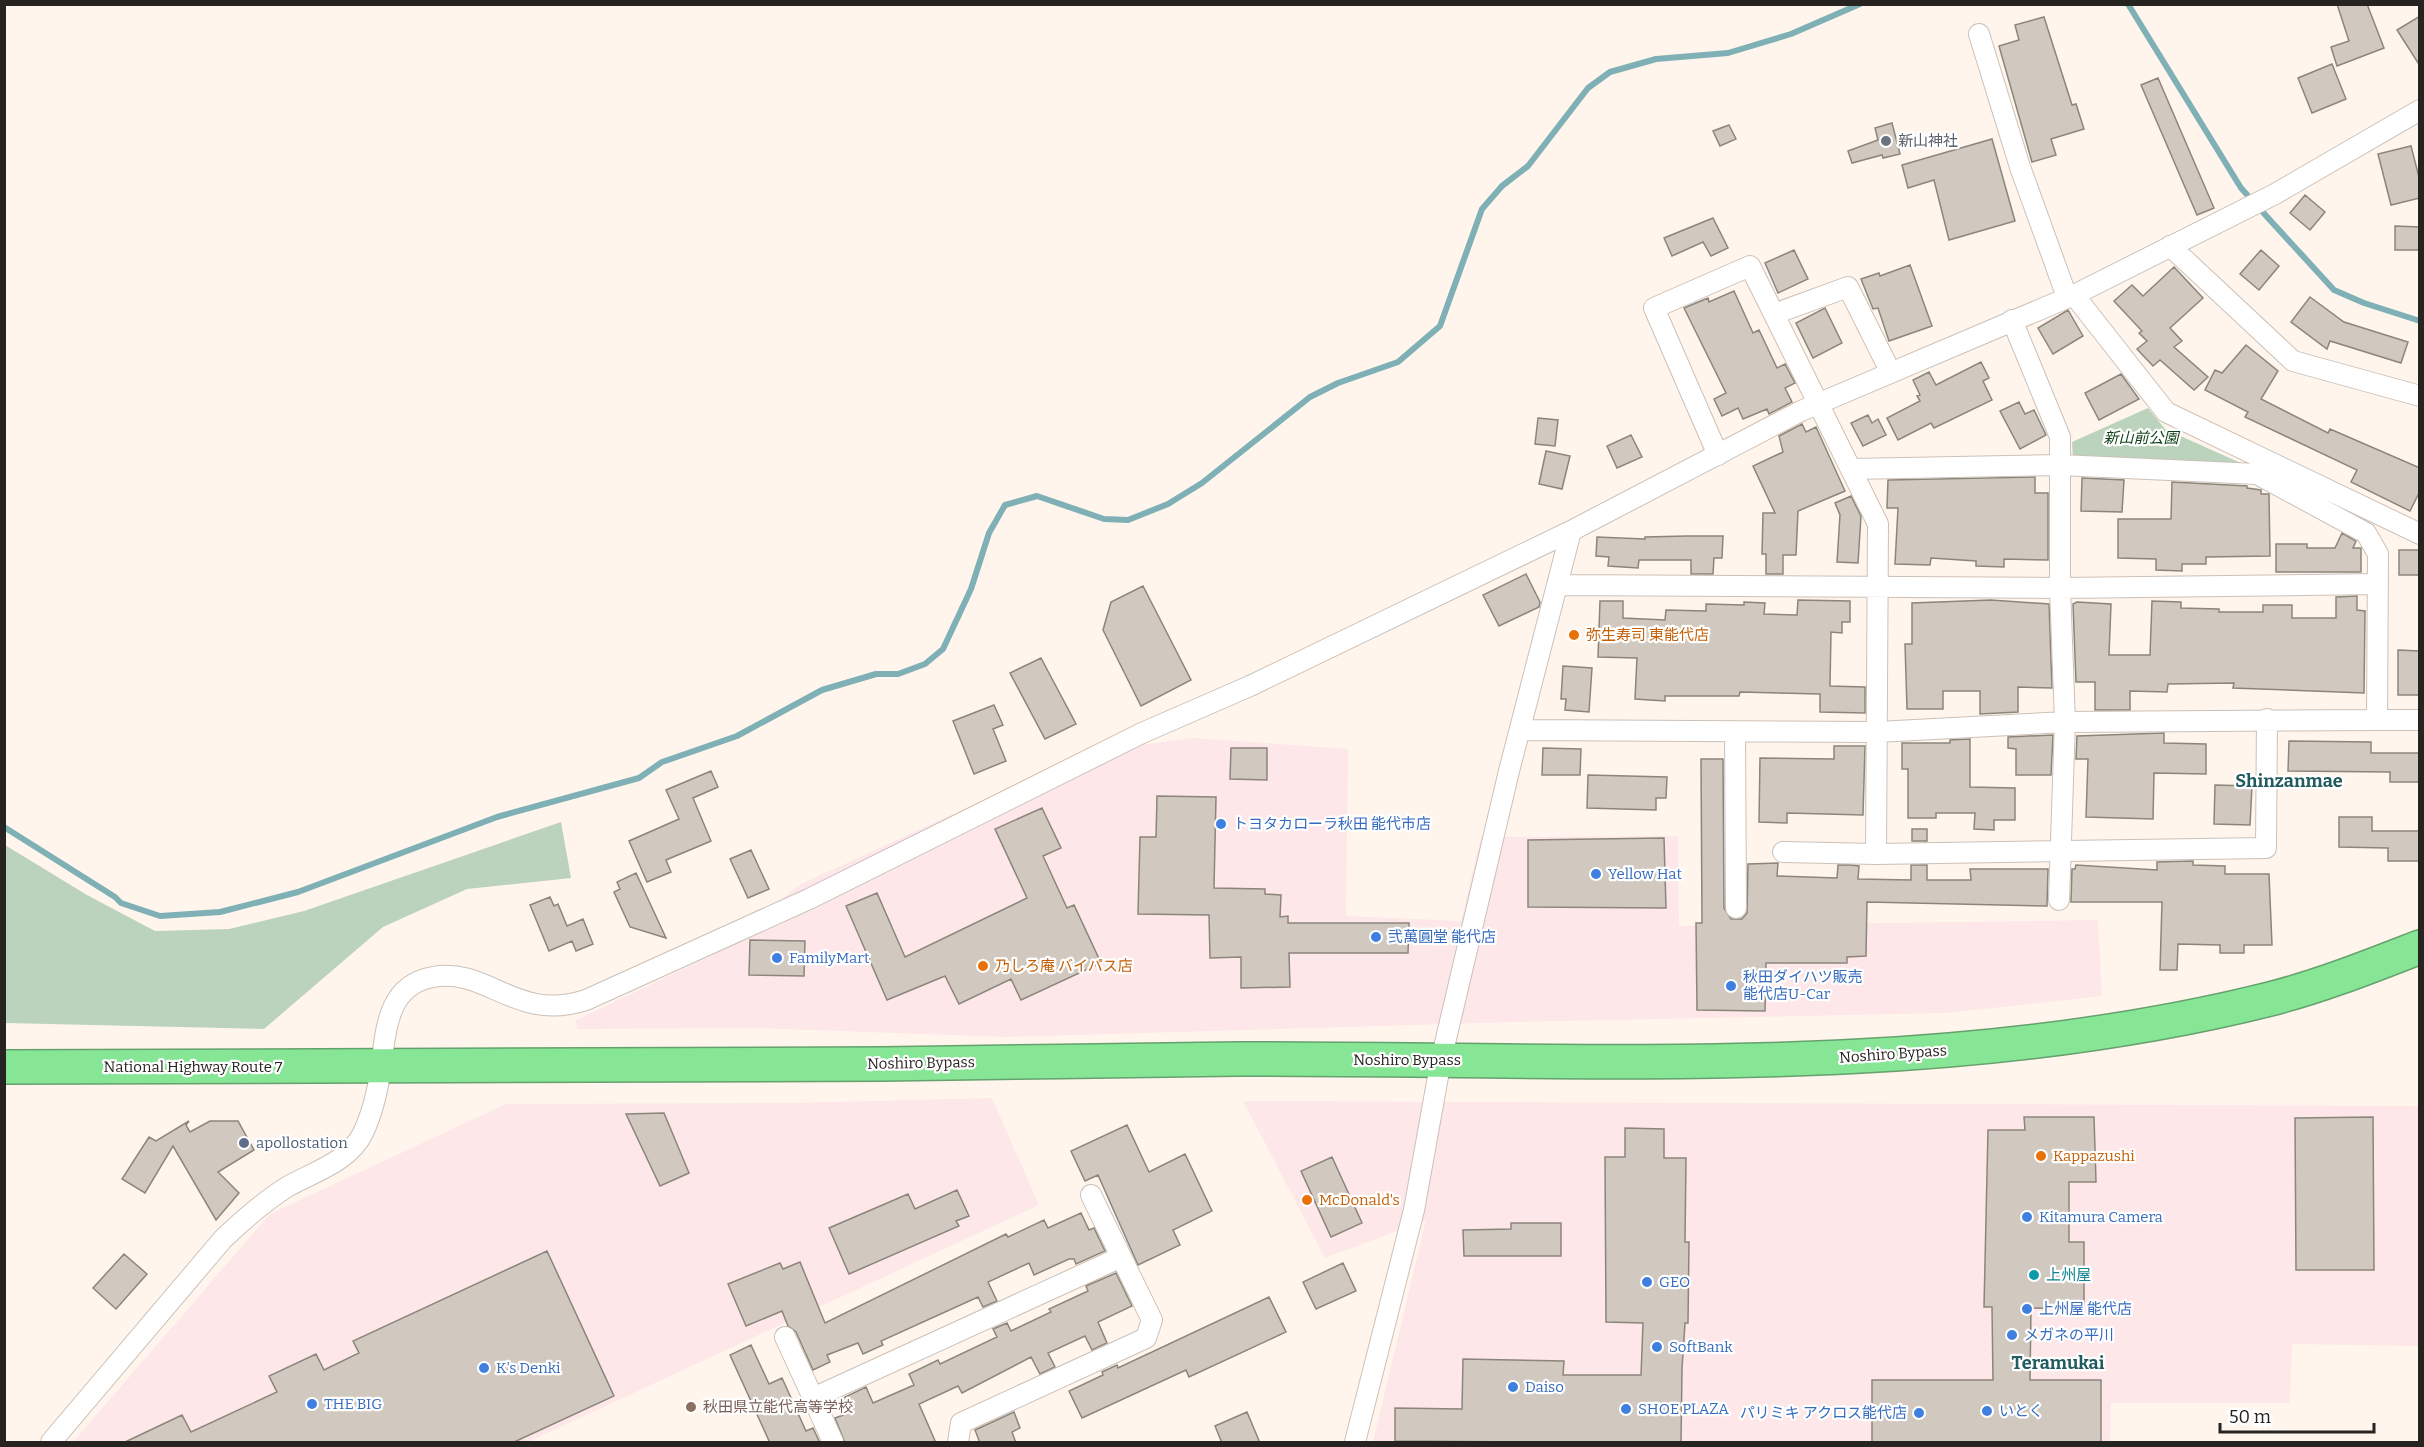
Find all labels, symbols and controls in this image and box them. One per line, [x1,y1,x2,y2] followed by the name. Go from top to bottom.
[1898,132,1958,150] place label: 新山神社
[1879,134,1893,148] marker: 新山神社
[2103,429,2180,447] park label: 新山前公園
[1586,626,1709,644] place label: 弥生寿司 東能代店
[1567,628,1581,642] marker: 弥生寿司 東能代店
[2235,770,2343,792] district label: Shinzanmae
[1233,815,1431,833] place label: トヨタカローラ秋田 能代市店
[1214,817,1228,831] marker: トヨタカローラ秋田 能代市店
[1608,865,1683,883] place label: Yellow Hat
[1589,867,1603,881] marker: Yellow Hat
[1388,928,1496,946] place label: 弐萬圓堂 能代店
[1369,930,1383,944] marker: 弐萬圓堂 能代店
[789,949,870,967] place label: FamilyMart
[770,951,784,965] marker: FamilyMart
[995,957,1133,975] place label: 乃しろ庵 バイパス店
[976,959,990,973] marker: 乃しろ庵 バイパス店
[1743,968,1863,1003] place label: 秋田ダイハツ販売 能代店U-Car
[1724,979,1738,993] marker: 秋田ダイハツ販売 能代店U-Car
[1839,1041,1947,1067] street label: Noshiro Bypass
[1353,1051,1461,1069] street label: Noshiro Bypass
[867,1053,975,1073] street label: Noshiro Bypass
[104,1058,283,1076] street label: National Highway Route 7
[256,1134,348,1152] place label: apollostation
[237,1136,251,1150] marker: apollostation
[2053,1147,2135,1165] place label: Kappazushi
[2034,1149,2048,1163] marker: Kappazushi
[1319,1191,1400,1209] place label: McDonald's
[1300,1193,1314,1207] marker: McDonald's
[2039,1208,2163,1226] place label: Kitamura Camera
[2020,1210,2034,1224] marker: Kitamura Camera
[2046,1266,2091,1284] place label: 上州屋
[2027,1268,2041,1282] marker: 上州屋
[1659,1273,1690,1291] place label: GEO
[1640,1275,1654,1289] marker: GEO
[2039,1300,2132,1318] place label: 上州屋 能代店
[2020,1302,2034,1316] marker: 上州屋 能代店
[2024,1326,2114,1344] place label: メガネの平川
[2005,1328,2019,1342] marker: メガネの平川
[1669,1338,1733,1356] place label: SoftBank
[1650,1340,1664,1354] marker: SoftBank
[2012,1352,2105,1374] district label: Teramukai
[496,1359,561,1377] place label: K's Denki
[477,1361,491,1375] marker: K's Denki
[1525,1378,1564,1396] place label: Daiso
[1506,1380,1520,1394] marker: Daiso
[324,1395,382,1413] place label: THE BIG
[2220,1396,2374,1434] scale bar
[305,1397,319,1411] marker: THE BIG
[703,1398,853,1416] place label: 秋田県立能代高等学校
[684,1400,698,1414] marker: 秋田県立能代高等学校
[1638,1400,1729,1418] place label: SHOE PLAZA
[1619,1402,1633,1416] marker: SHOE PLAZA
[1999,1402,2044,1420] place label: いとく
[1740,1404,1907,1422] place label: パリミキ アクロス能代店
[1980,1404,1994,1418] marker: いとく
[1912,1406,1926,1420] marker: パリミキ アクロス能代店
[2229,1406,2271,1428] text: 50 m

